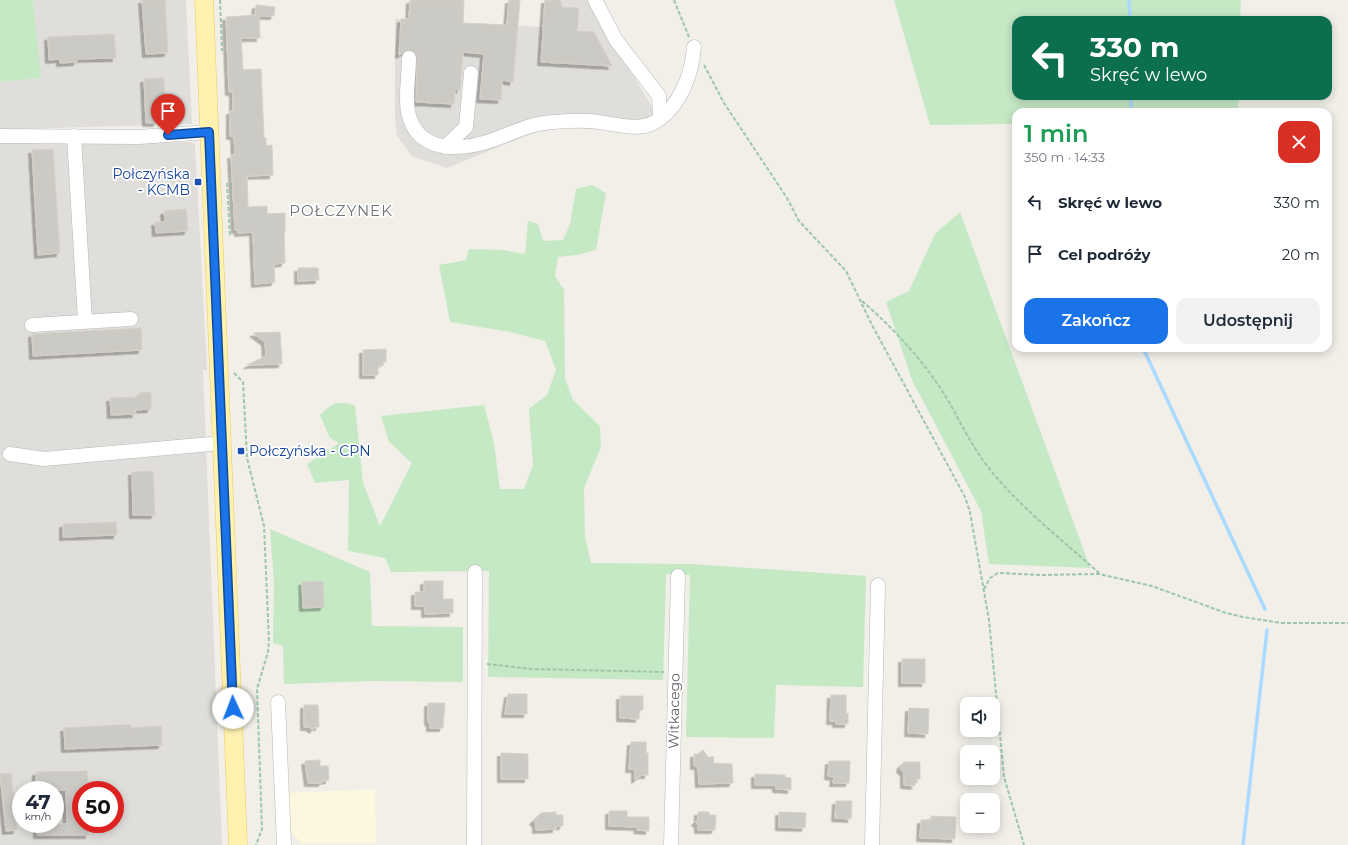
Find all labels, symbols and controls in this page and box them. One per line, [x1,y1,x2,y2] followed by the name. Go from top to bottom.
[1090,30,1179,64] text: 330 m
[1024,32,1076,84] icon: left
[1090,64,1207,86] text: Skręć w lewo
[151,94,185,135] pin
[157,100,179,122] icon: arrive
[1024,119,1088,148] text: 1 min
[1278,121,1320,163] button: close
[1024,149,1105,165] text: 350 m · 14:33
[112,165,190,199] place label: Połczyńska - KCMB
[193,177,203,187] marker: Połczyńska - KCMB
[1024,191,1046,213] icon: left
[1058,193,1162,212] text: Skręć w lewo
[1273,193,1320,212] text: 330 m
[289,201,393,220] district label: POŁCZYNEK
[1024,243,1046,265] icon: arrive
[1058,245,1150,264] text: Cel podróży
[1282,245,1320,264] text: 20 m
[1024,298,1168,344] button: Zakończ
[1176,298,1320,344] button: Udostępnij
[249,442,371,460] place label: Połczyńska - CPN
[236,446,246,456] marker: Połczyńska - CPN
[664,673,684,749] street label: Witkacego
[212,687,254,729] position arrow
[960,697,1000,833] map controls
[960,697,1000,737] button: sound
[960,745,1000,785] button: +
[72,781,124,833] speed limit sign: 50
[25,790,51,814] text: 47
[960,793,1000,833] button: −
[25,810,51,823] text: km/h

